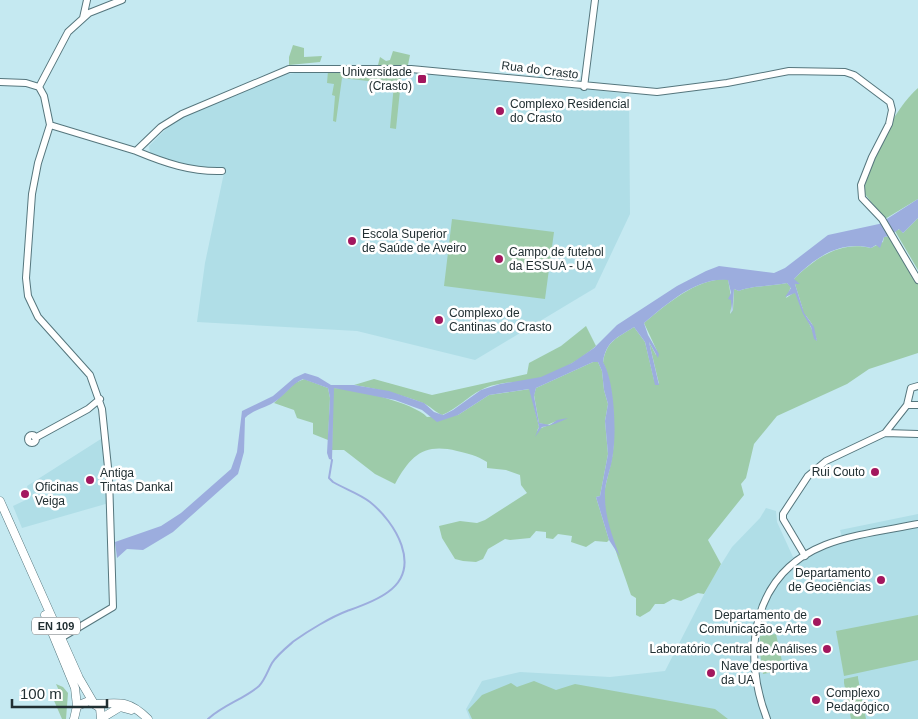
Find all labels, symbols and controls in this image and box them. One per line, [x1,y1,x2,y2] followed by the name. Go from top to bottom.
[501,58,580,82] street label: Rua do Crasto
[342,65,412,93] place label: Universidade (Crasto)
[416,73,428,85] marker: Universidade (Crasto)
[510,97,629,125] place label: Complexo Residencial do Crasto
[494,105,506,117] marker: Complexo Residencial do Crasto
[362,227,467,255] place label: Escola Superior de Saúde de Aveiro
[346,235,358,247] marker: Escola Superior de Saúde de Aveiro
[509,245,604,273] place label: Campo de futebol da ESSUA - UA
[493,253,505,265] marker: Campo de futebol da ESSUA - UA
[449,306,552,334] place label: Complexo de Cantinas do Crasto
[433,314,445,326] marker: Complexo de Cantinas do Crasto
[812,465,865,479] place label: Rui Couto
[100,466,173,494] place label: Antiga Tintas Dankal
[869,466,881,478] marker: Rui Couto
[84,474,96,486] marker: Antiga Tintas Dankal
[35,480,78,508] place label: Oficinas Veiga
[19,488,31,500] marker: Oficinas Veiga
[788,566,871,594] place label: Departamento de Geociências
[875,574,887,586] marker: Departamento de Geociências
[699,608,807,636] place label: Departamento de Comunicação e Arte
[811,616,823,628] marker: Departamento de Comunicação e Arte
[32,618,80,634] road number: EN 109
[650,642,817,656] place label: Laboratório Central de Análises
[821,643,833,655] marker: Laboratório Central de Análises
[721,659,808,687] place label: Nave desportiva da UA
[705,667,717,679] marker: Nave desportiva da UA
[12,676,108,708] scale bar
[20,685,62,702] text: 100 m
[826,686,890,714] place label: Complexo Pedagógico
[810,694,822,706] marker: Complexo Pedagógico

